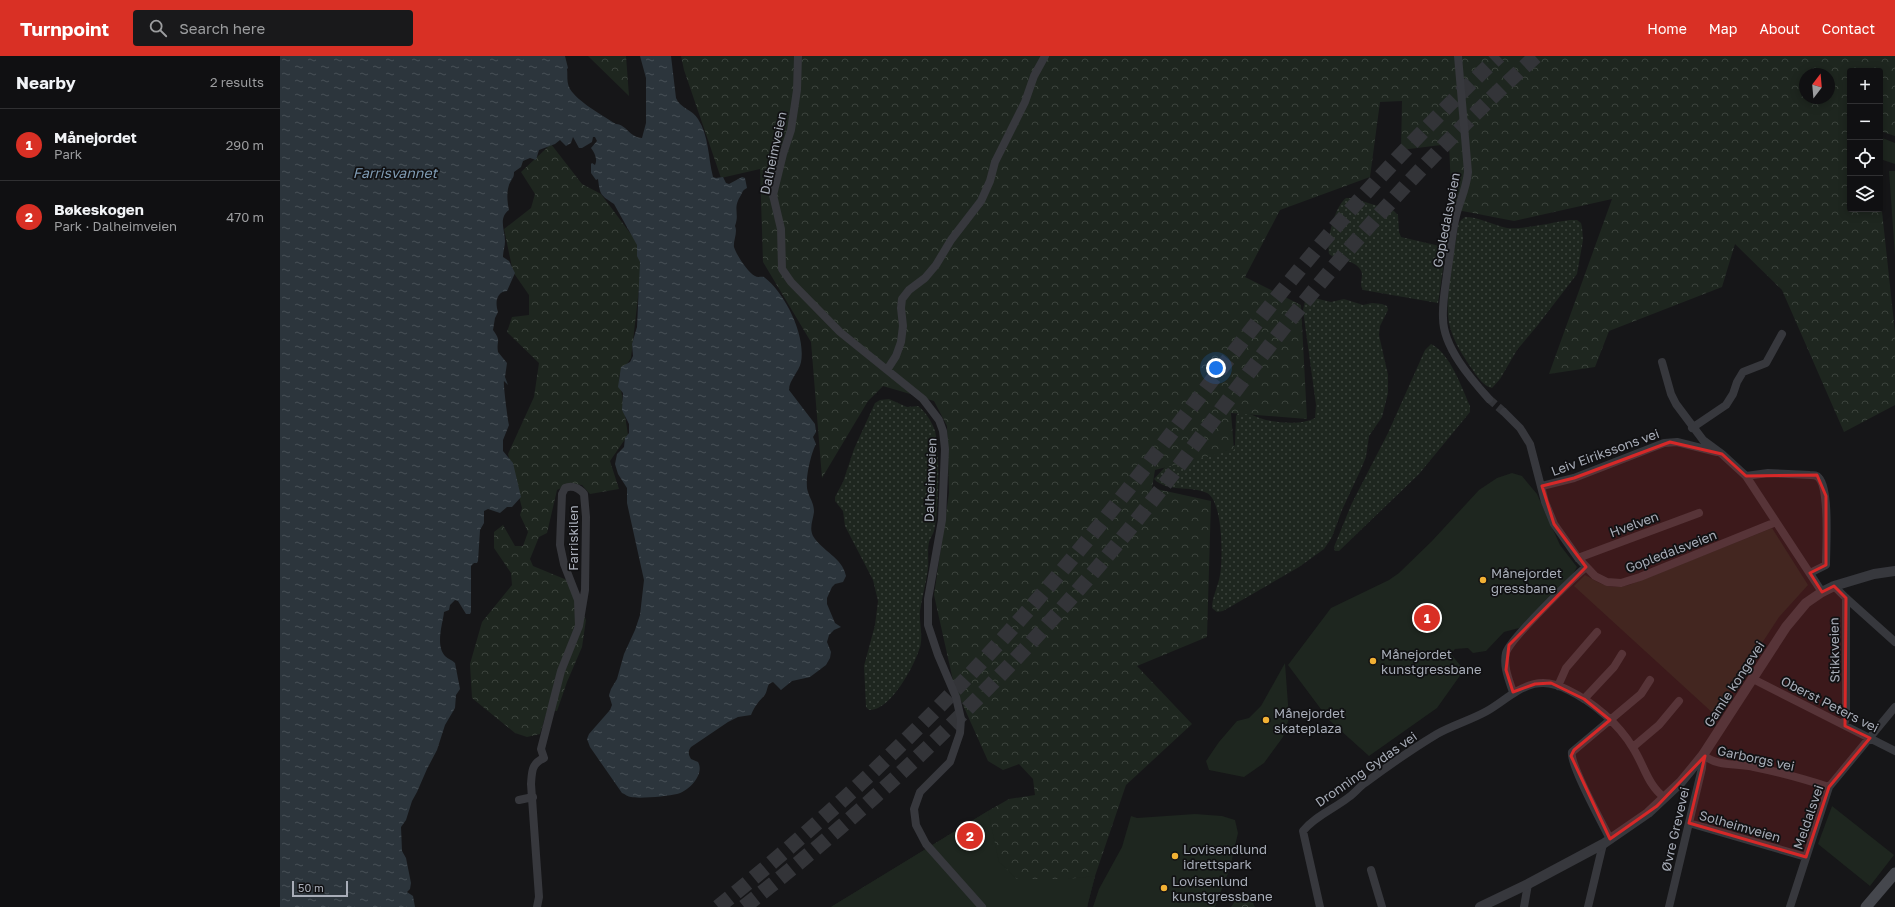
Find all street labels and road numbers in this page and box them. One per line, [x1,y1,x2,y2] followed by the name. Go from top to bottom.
[756,110,790,196] street label: Dalheimveien
[1429,171,1463,269] street label: Gopledalsveien
[1549,425,1661,479] street label: Leiv Eirikssons vei
[921,438,939,522] street label: Dalheimveien
[565,505,581,571] street label: Farriskilen
[1607,508,1661,540] street label: Hvelven
[1623,526,1719,576] street label: Gopledalsveien
[1825,617,1843,683] street label: Stikkveien
[1700,638,1768,730] street label: Gamle kongevei
[1778,672,1882,736] street label: Oberst Peters vei
[1312,728,1420,810] street label: Dronning Gydas vei
[1716,742,1796,774] street label: Garborgs vei
[1789,783,1827,851] street label: Meldalsvei
[1657,785,1693,873] street label: Øvre Grevevei
[1697,807,1783,845] street label: Solheimveien

